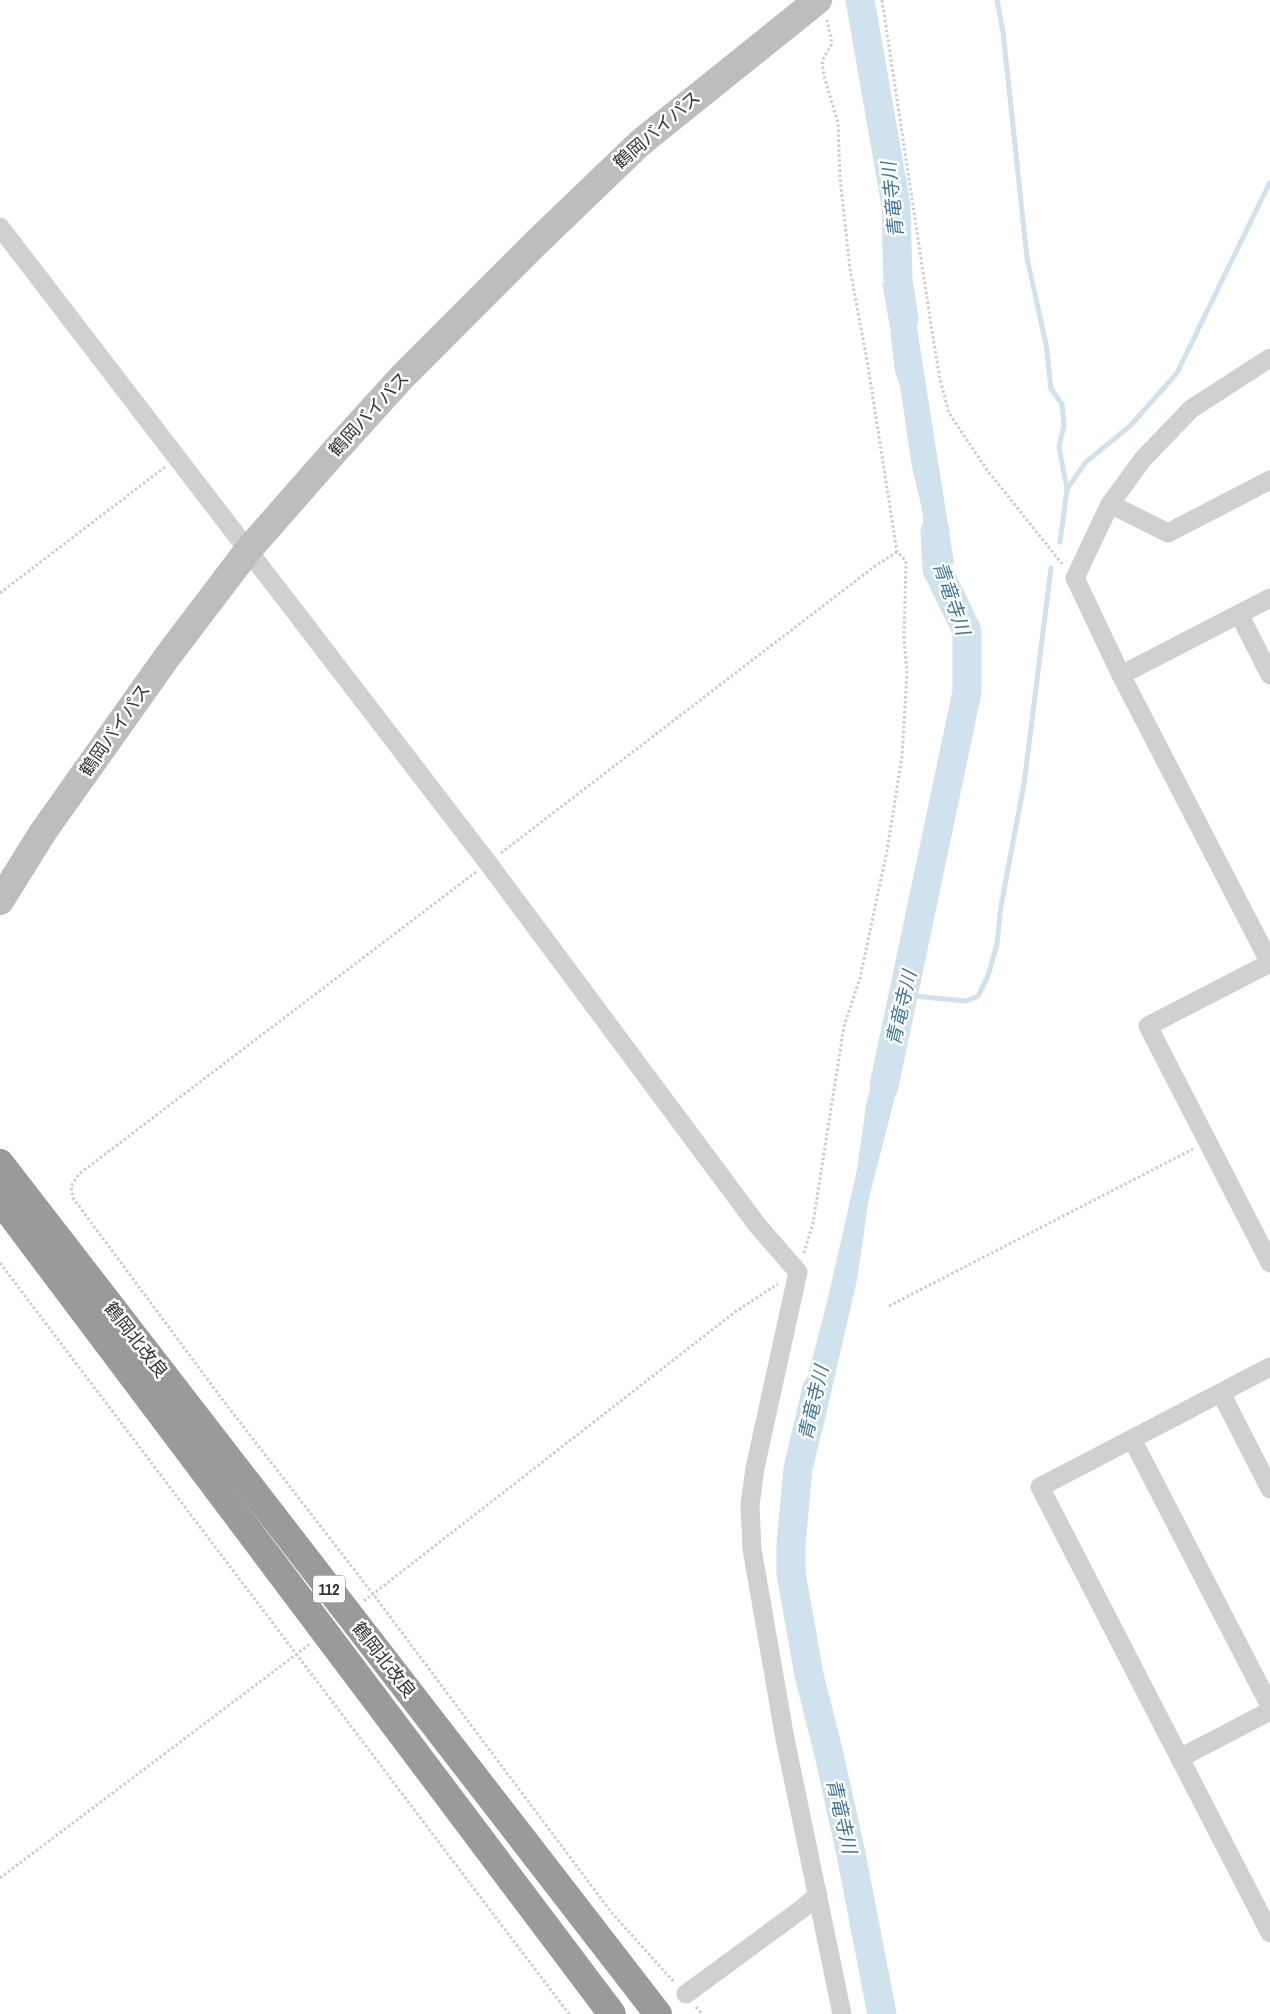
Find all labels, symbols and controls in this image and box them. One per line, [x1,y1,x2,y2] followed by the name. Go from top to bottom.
[608,85,705,174] street label: 鶴岡バイパス
[875,159,909,239] water label: 青竜寺川
[323,366,414,462] street label: 鶴岡バイパス
[927,558,977,640] water label: 青竜寺川
[73,678,156,781] street label: 鶴岡バイパス
[880,966,923,1048] water label: 青竜寺川
[99,1297,174,1383] street label: 鶴岡北改良
[792,1361,835,1443] water label: 青竜寺川
[313,1576,345,1602] road number: 112
[347,1617,422,1703] street label: 鶴岡北改良
[821,1776,864,1858] water label: 青竜寺川

